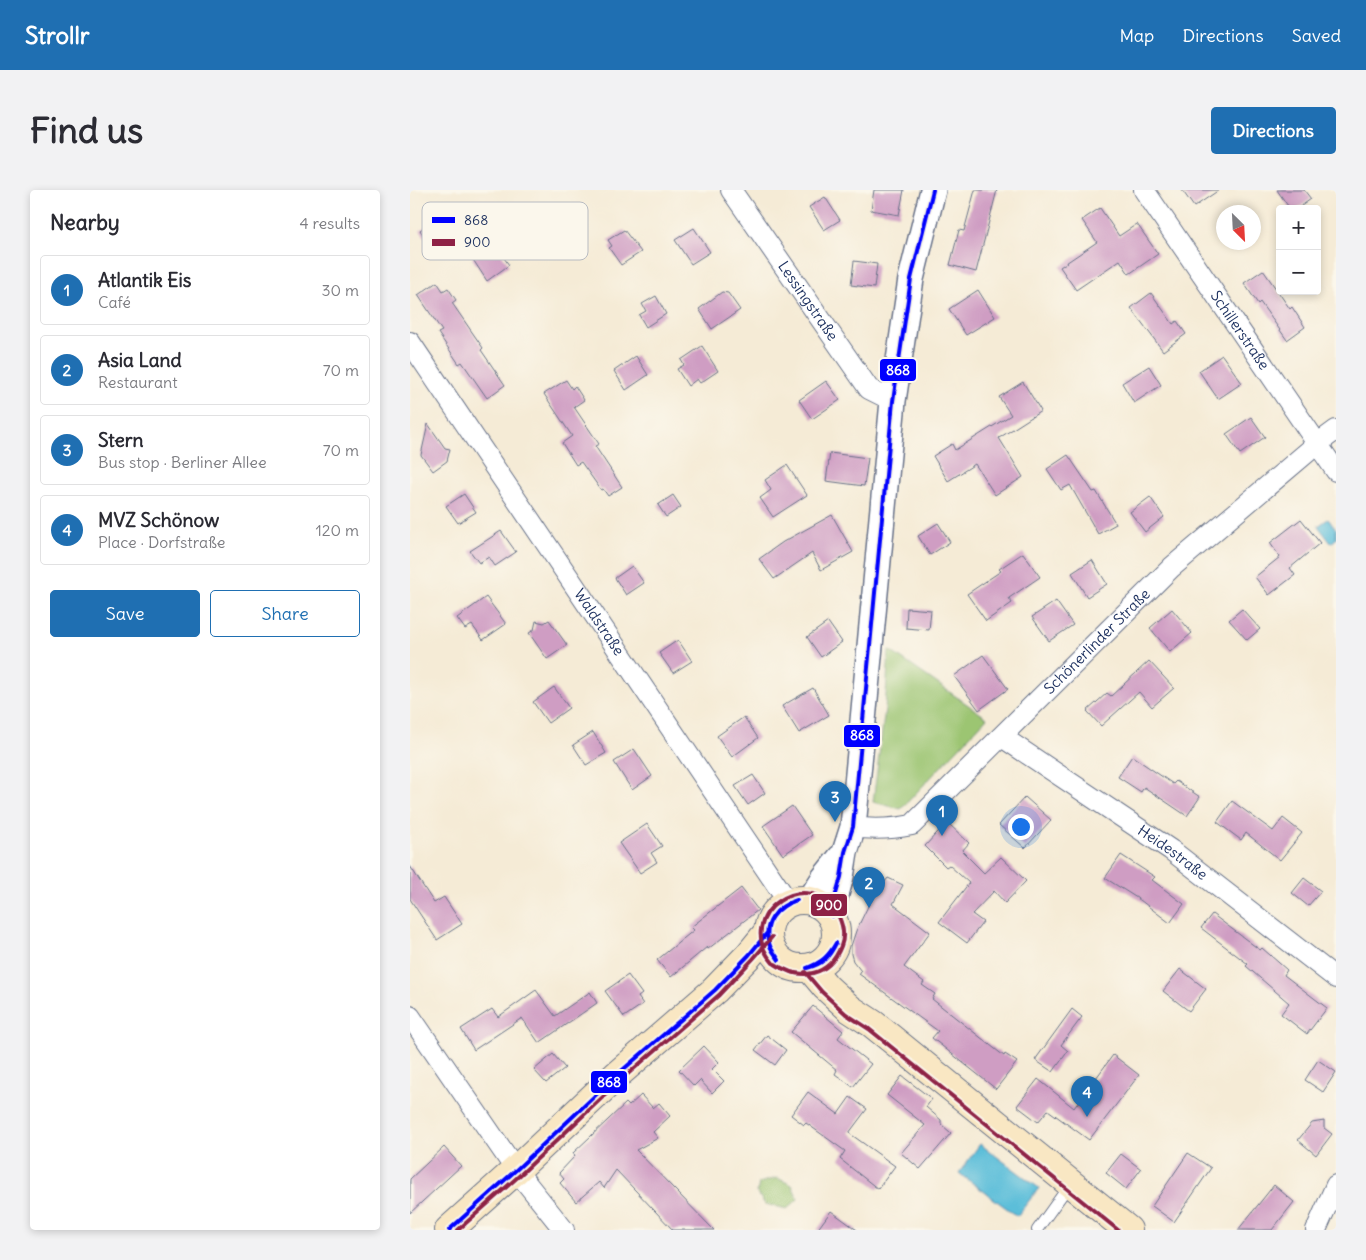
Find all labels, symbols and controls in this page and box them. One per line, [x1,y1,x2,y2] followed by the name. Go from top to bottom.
[25,20,90,50] text: Strollr
[1119,24,1154,47] text: Map
[1182,24,1264,47] text: Directions
[1292,24,1341,47] text: Saved
[1211,107,1336,154] button: Directions
[30,108,143,152] text: Find us
[422,202,588,260] legend
[1216,205,1261,250] north arrow
[1276,205,1321,295] map controls
[1276,205,1321,250] button: +
[50,209,120,236] text: Nearby
[464,211,488,229] text: 868
[299,213,360,233] text: 4 results
[464,233,490,251] text: 900
[1276,250,1321,295] button: −
[774,257,843,344] street label: Lessingstraße
[98,268,191,292] text: Atlantik Eis
[64,280,70,300] text: 1
[322,280,359,300] text: 30 m
[1207,287,1274,373] street label: Schillerstraße
[98,292,131,312] text: Café
[98,348,182,372] text: Asia Land
[879,358,917,382] line badge: 868
[63,360,71,380] text: 2
[323,360,359,380] text: 70 m
[886,361,910,379] text: 868
[98,372,178,392] text: Restaurant
[98,428,143,452] text: Stern
[62,440,72,460] text: 3
[323,440,359,460] text: 70 m
[98,452,267,472] text: Bus stop · Berliner Allee
[98,508,219,532] text: MVZ Schönow
[62,520,72,540] text: 4
[316,520,359,540] text: 120 m
[98,532,226,552] text: Place · Dorfstraße
[1040,584,1154,698] street label: Schönerlinder Straße
[570,585,629,659] street label: Waldstraße
[50,590,200,637] button: Save
[210,590,360,637] button: Share
[843,724,881,748] line badge: 868
[850,726,874,744] text: 868
[819,781,851,822] pin: 3
[926,795,958,836] pin: 1
[1008,814,1034,840] your location
[1134,820,1212,884] street label: Heidestraße
[853,867,885,908] pin: 2
[810,893,848,917] line badge: 900
[816,896,842,914] text: 900
[590,1070,628,1094] line badge: 868
[597,1073,621,1091] text: 868
[1071,1076,1103,1117] pin: 4

